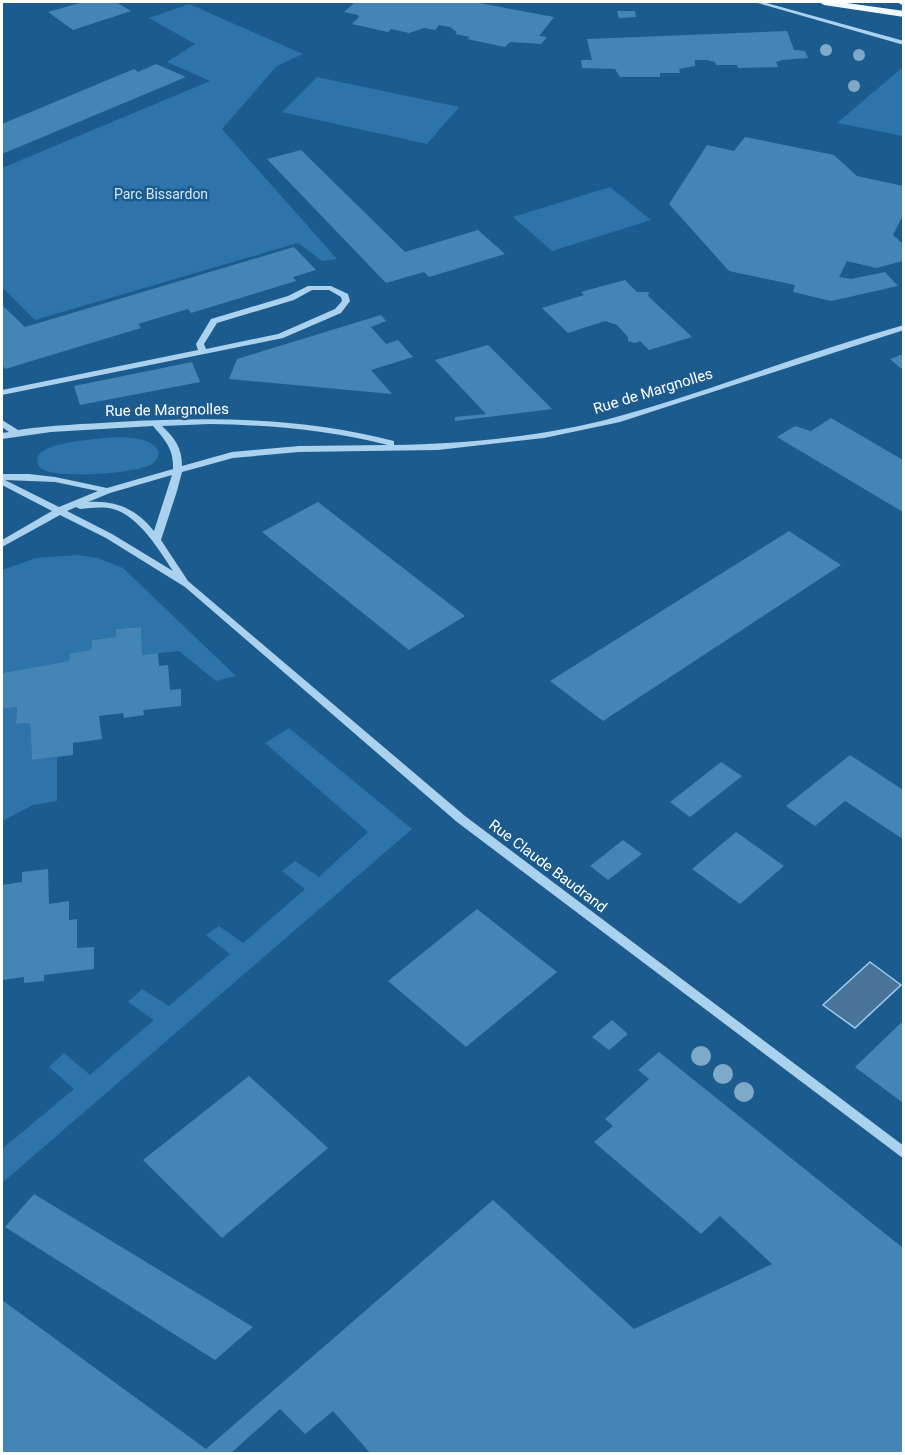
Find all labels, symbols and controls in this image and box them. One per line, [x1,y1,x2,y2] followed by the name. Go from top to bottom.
[114,186,208,202] park label: Parc Bissardon
[591,364,715,418] street label: Rue de Margnolles
[105,400,229,420] street label: Rue de Margnolles
[485,816,611,916] street label: Rue Claude Baudrand

